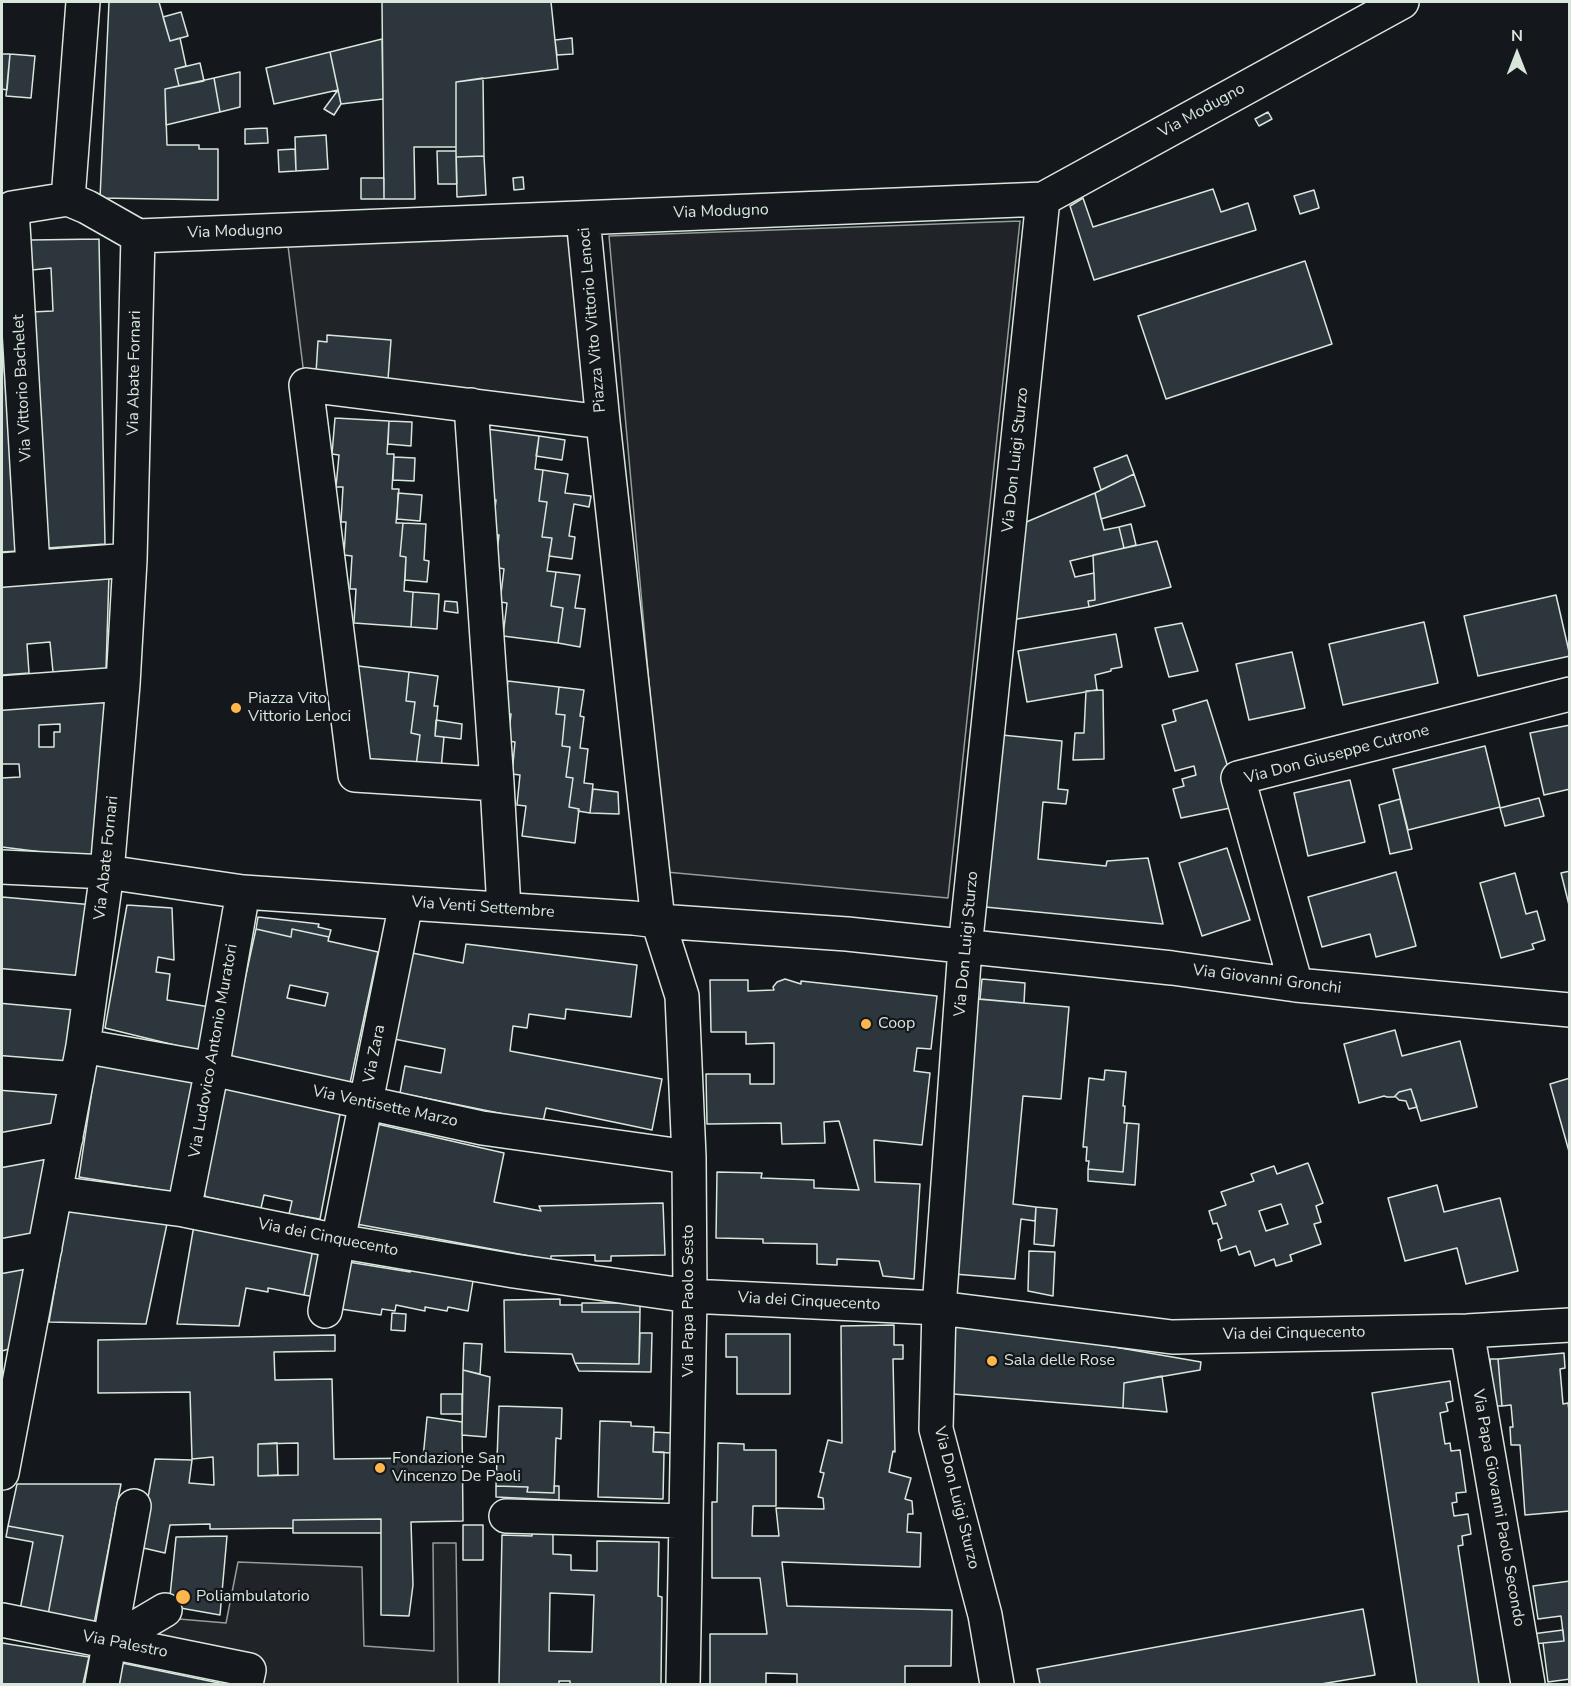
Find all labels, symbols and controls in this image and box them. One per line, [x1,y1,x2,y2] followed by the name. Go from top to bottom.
[1487,24,1547,84] north arrow
[1511,25,1523,47] text: N
[1156,79,1248,143] street label: Via Modugno
[673,201,769,223] street label: Via Modugno
[187,221,283,243] street label: Via Modugno
[575,226,611,414] street label: Piazza Vito Vittorio Lenoci
[124,310,146,436] street label: Via Abate Fornari
[10,314,36,462] street label: Via Vittorio Bachelet
[999,386,1033,534] street label: Via Don Luigi Sturzo
[248,689,351,727] place label: Piazza Vito Vittorio Lenoci
[229,701,243,715] marker: Piazza Vito Vittorio Lenoci
[1243,721,1431,789] street label: Via Don Giuseppe Cutrone
[91,795,123,921] street label: Via Abate Fornari
[951,870,983,1018] street label: Via Don Luigi Sturzo
[411,893,555,923] street label: Via Venti Settembre
[186,943,242,1159] street label: Via Ludovico Antonio Muratori
[1192,961,1342,999] street label: Via Giovanni Gronchi
[878,1014,915,1034] place label: Coop
[859,1017,873,1031] marker: Coop
[360,1023,390,1085] street label: Via Zara
[311,1082,459,1132] street label: Via Ventisette Marzo
[256,1215,400,1261] street label: Via dei Cinquecento
[679,1225,699,1377] street label: Via Papa Paolo Sesto
[737,1289,881,1315] street label: Via dei Cinquecento
[1223,1323,1365,1345] street label: Via dei Cinquecento
[1004,1351,1115,1371] place label: Sala delle Rose
[985,1354,999,1368] marker: Sala delle Rose
[1468,1388,1528,1628] street label: Via Papa Giovanni Paolo Secondo
[929,1425,983,1571] street label: Via Don Luigi Sturzo
[392,1449,521,1487] place label: Fondazione San Vincenzo De Paoli
[373,1461,387,1475] marker: Fondazione San Vincenzo De Paoli
[196,1587,310,1607] place label: Poliambulatorio
[174,1588,192,1606] marker: Poliambulatorio
[81,1627,169,1663] street label: Via Palestro

